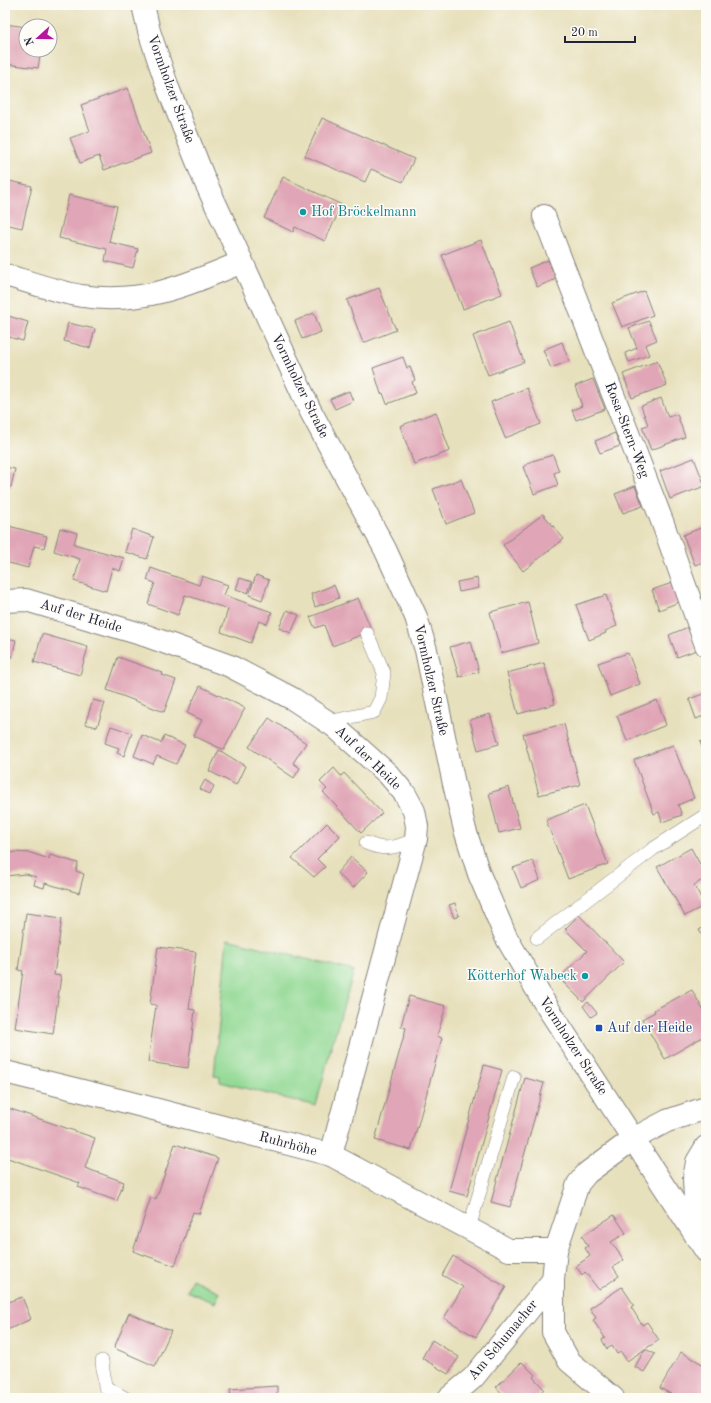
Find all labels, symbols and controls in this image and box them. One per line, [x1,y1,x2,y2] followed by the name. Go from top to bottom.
[18,18,58,58] north arrow
[565,18,635,44] scale bar
[571,27,598,39] text: 20 m
[145,33,197,145] street label: Vormholzer Straße
[23,35,37,47] text: N
[311,205,417,219] place label: Hof Bröckelmann
[298,207,308,217] marker: Hof Bröckelmann
[269,332,331,440] street label: Vormholzer Straße
[602,380,652,480] street label: Rosa-Stern-Weg
[38,597,124,635] street label: Auf der Heide
[411,623,451,737] street label: Vormholzer Straße
[333,723,403,793] street label: Auf der Heide
[467,969,577,983] place label: Kötterhof Wabeck
[580,971,590,981] marker: Kötterhof Wabeck
[536,994,610,1098] street label: Vormholzer Straße
[607,1021,692,1035] place label: Auf der Heide
[594,1023,604,1033] marker: Auf der Heide
[257,1130,319,1158] street label: Ruhrhöhe
[466,1297,541,1383] street label: Am Schumacher

